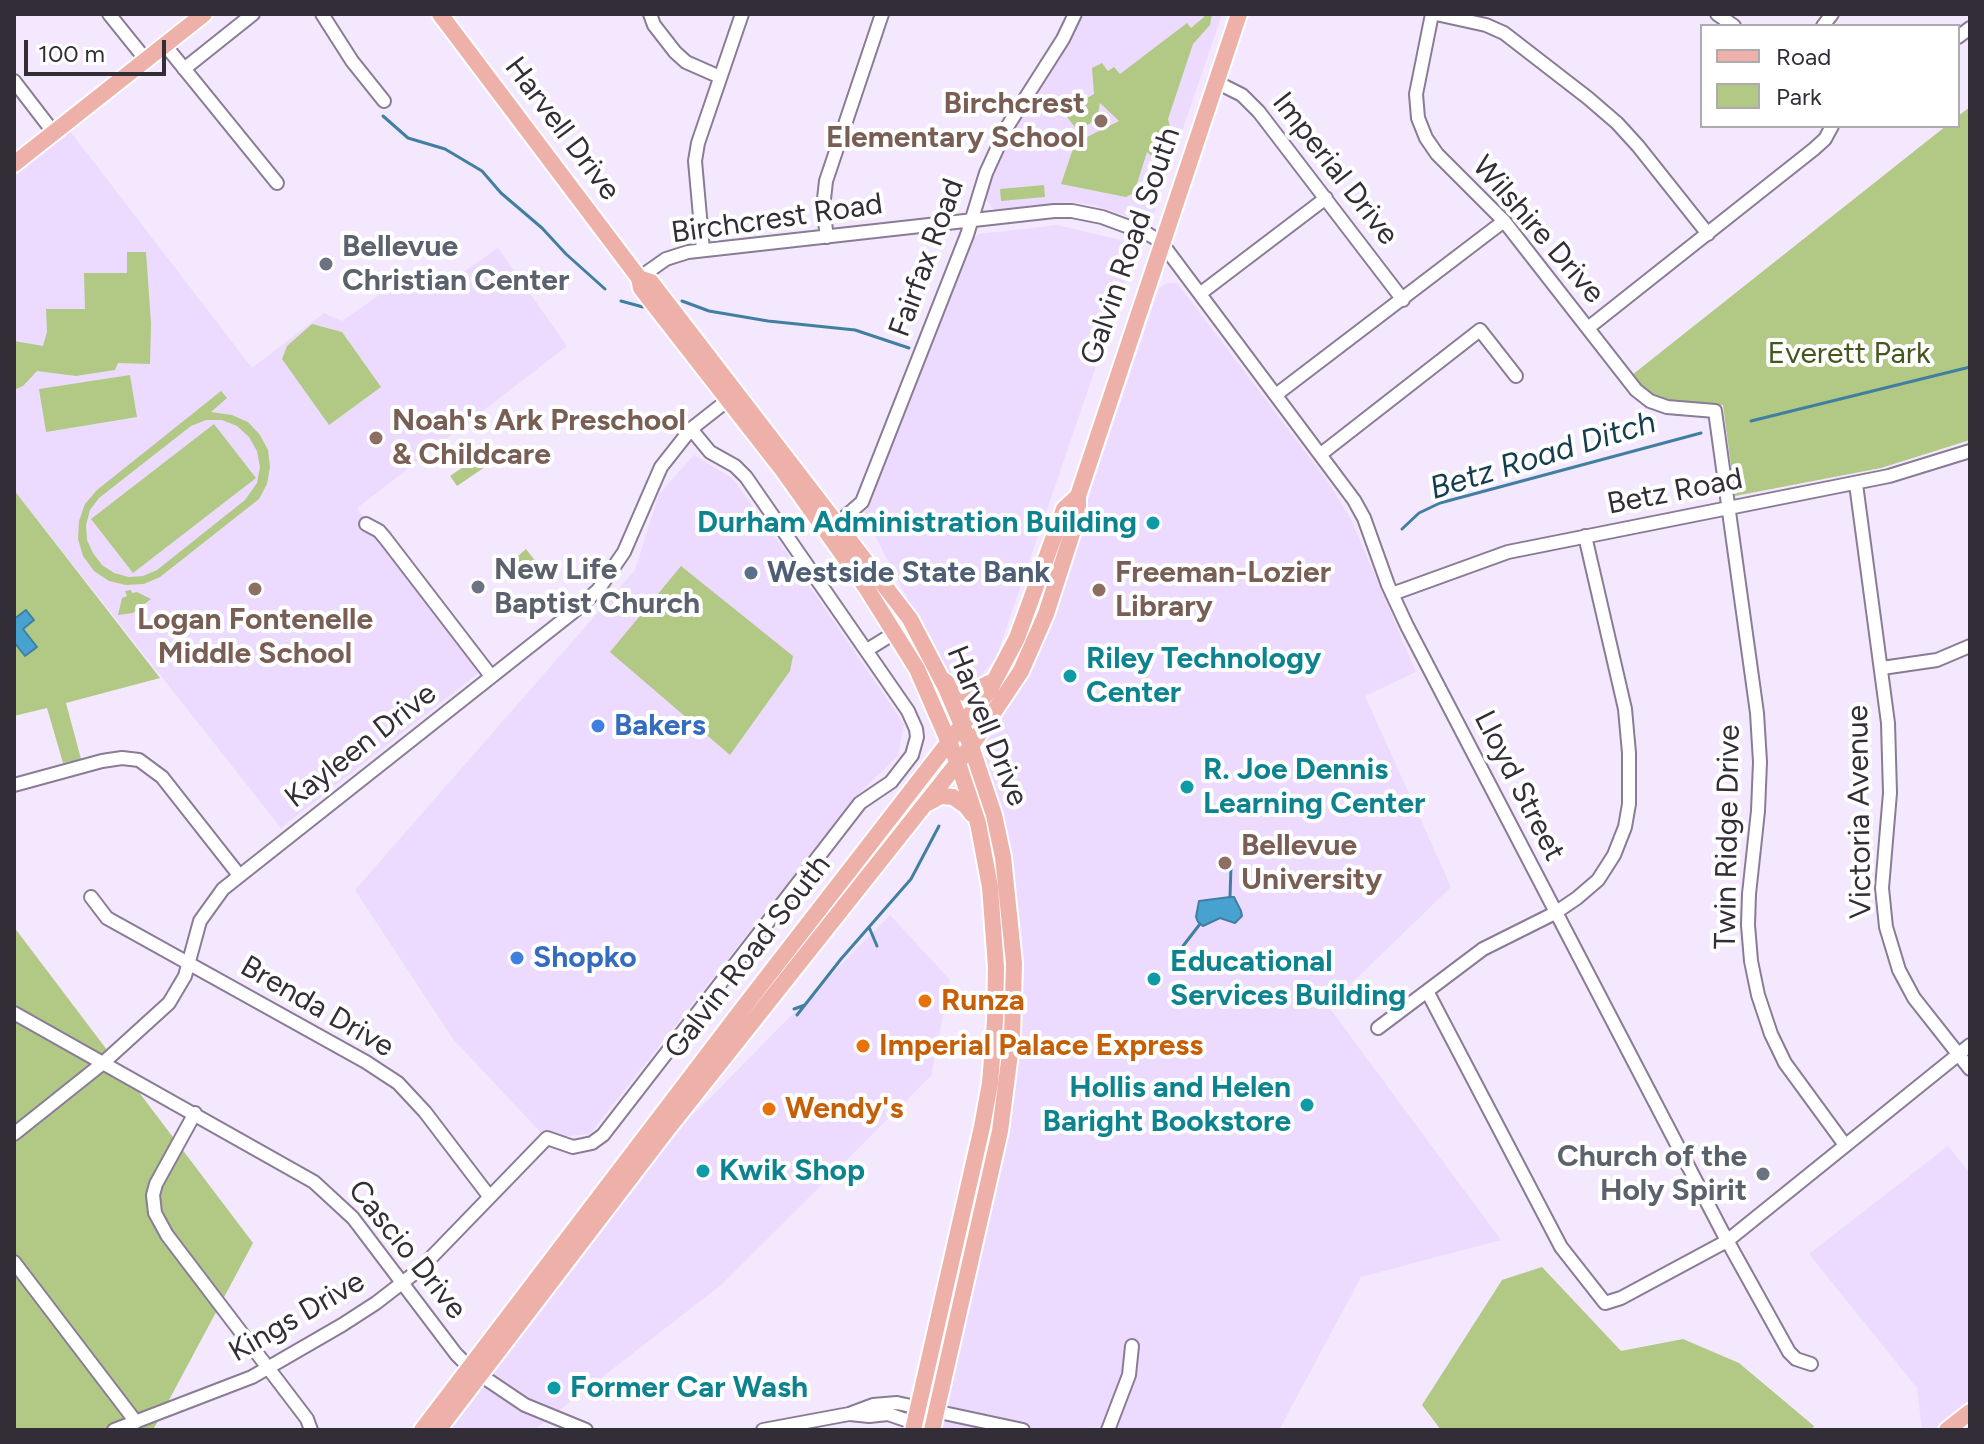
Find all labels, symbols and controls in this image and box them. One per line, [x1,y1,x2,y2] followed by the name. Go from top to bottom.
[28,24,170,74] scale bar
[1700,24,1960,128] legend
[38,39,105,68] text: 100 m
[1776,42,1831,71] text: Road
[497,50,627,208] street label: Harvell Drive
[1776,82,1822,111] text: Park
[826,86,1085,156] place label: Birchcrest Elementary School
[1264,86,1406,252] street label: Imperial Drive
[1092,112,1110,130] marker: Birchcrest Elementary School
[1074,123,1188,369] street label: Galvin Road South
[1464,149,1612,311] street label: Wilshire Drive
[882,174,972,342] street label: Fairfax Road
[669,186,885,252] street label: Birchcrest Road
[342,229,569,300] place label: Bellevue Christian Center
[317,255,335,273] marker: Bellevue Christian Center
[1767,336,1931,372] park label: Everett Park
[392,403,686,474] place label: Noah's Ark Preschool & Childcare
[1425,403,1661,509] water label: Betz Road Ditch
[367,429,385,447] marker: Noah's Ark Preschool & Childcare
[1604,461,1746,523] street label: Betz Road
[697,505,1137,541] place label: Durham Administration Building
[1144,514,1162,532] marker: Durham Administration Building
[494,552,700,622] place label: New Life Baptist Church
[767,555,1050,591] place label: Westside State Bank
[1115,555,1331,626] place label: Freeman-Lozier Library
[742,564,760,582] marker: Westside State Bank
[469,578,487,596] marker: New Life Baptist Church
[246,580,264,598] marker: Logan Fontenelle Middle School
[1090,581,1108,599] marker: Freeman-Lozier Library
[137,602,373,672] place label: Logan Fontenelle Middle School
[939,641,1035,811] street label: Harvell Drive
[1086,641,1321,712] place label: Riley Technology Center
[1061,667,1079,685] marker: Riley Technology Center
[278,676,444,816] street label: Kayleen Drive
[1466,705,1572,867] street label: Lloyd Street
[1840,705,1880,919] street label: Victoria Avenue
[614,708,706,744] place label: Bakers
[589,717,607,735] marker: Bakers
[1708,724,1748,950] street label: Twin Ridge Drive
[1203,752,1425,822] place label: R. Joe Dennis Learning Center
[1178,778,1196,796] marker: R. Joe Dennis Learning Center
[1241,828,1382,898] place label: Bellevue University
[657,848,839,1066] street label: Galvin Road South
[1216,854,1234,872] marker: Bellevue University
[533,940,637,976] place label: Shopko
[1170,944,1406,1014] place label: Educational Services Building
[234,949,400,1065] street label: Brenda Drive
[508,949,526,967] marker: Shopko
[1145,970,1163,988] marker: Educational Services Building
[941,983,1025,1019] place label: Runza
[916,992,934,1010] marker: Runza
[879,1028,1203,1064] place label: Imperial Palace Express
[854,1037,872,1055] marker: Imperial Palace Express
[1043,1070,1291,1140] place label: Hollis and Helen Baright Bookstore
[785,1091,903,1127] place label: Wendy's
[1298,1096,1316,1114] marker: Hollis and Helen Baright Bookstore
[760,1100,778,1118] marker: Wendy's
[1557,1139,1747,1210] place label: Church of the Holy Spirit
[719,1153,865,1189] place label: Kwik Shop
[694,1162,712,1180] marker: Kwik Shop
[1754,1165,1772,1183] marker: Church of the Holy Spirit
[340,1173,474,1327] street label: Cascio Drive
[223,1264,371,1370] street label: Kings Drive
[570,1370,808,1406] place label: Former Car Wash
[545,1379,563,1397] marker: Former Car Wash

